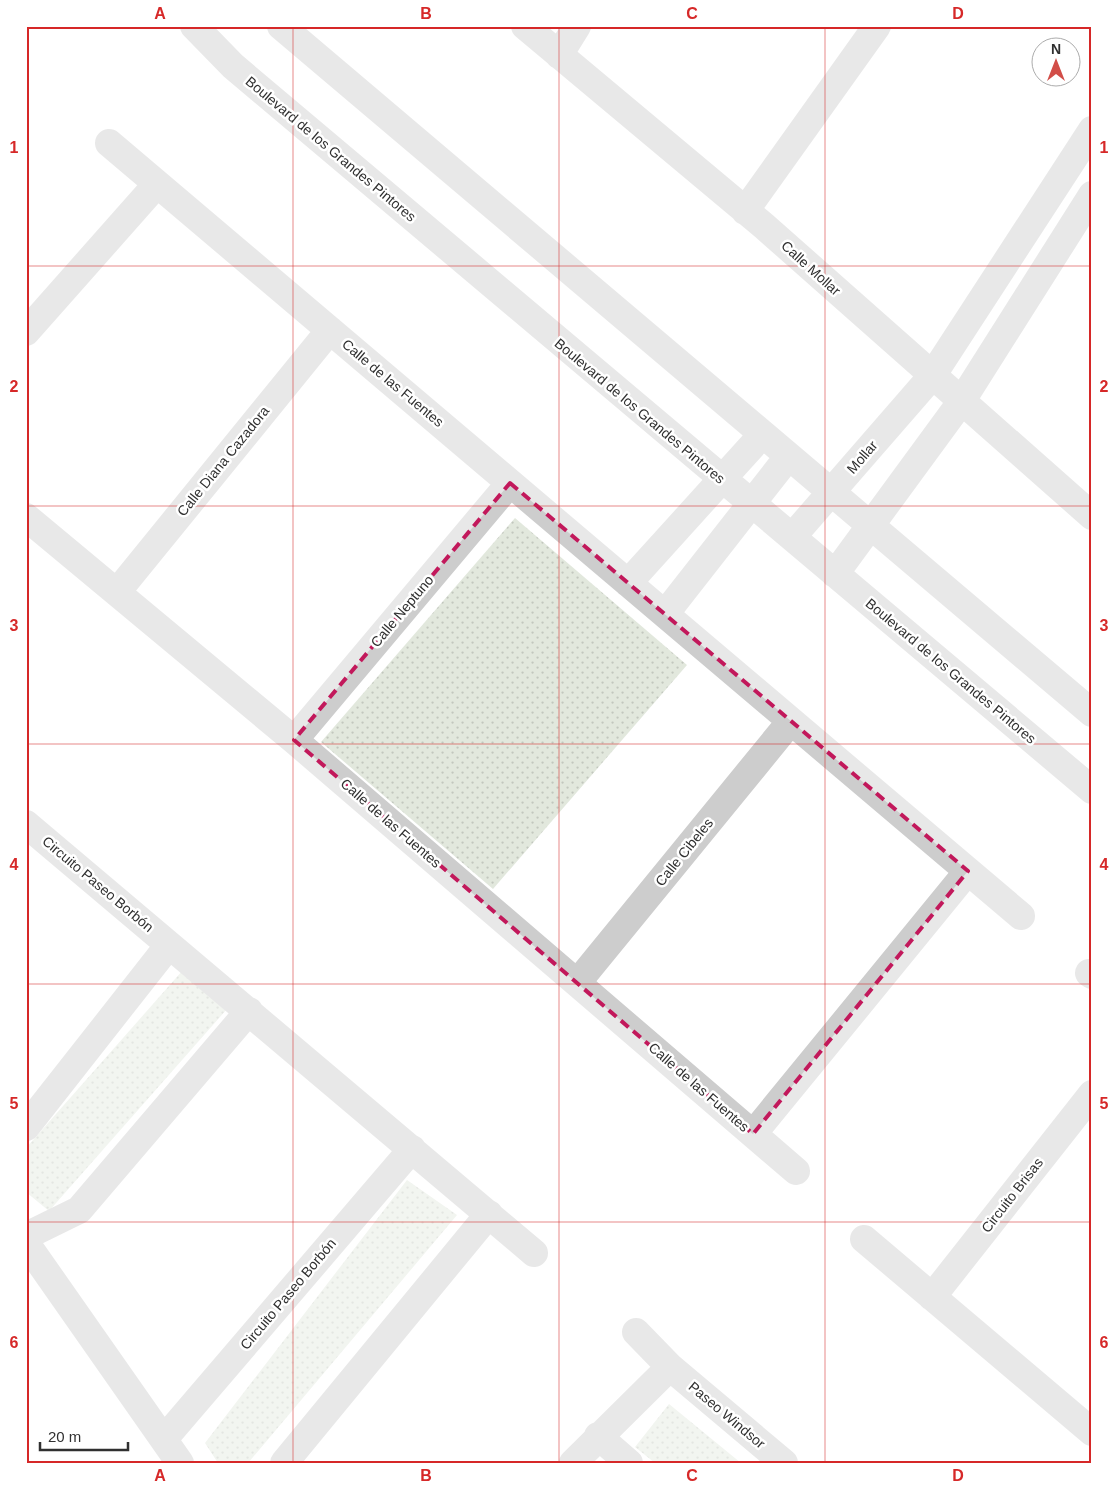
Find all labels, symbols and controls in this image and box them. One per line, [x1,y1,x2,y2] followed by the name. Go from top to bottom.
[154,5,166,22] text: A
[420,5,432,22] text: B
[686,5,698,22] text: C
[952,5,964,22] text: D
[1030,38,1080,88] north arrow
[1051,41,1061,57] text: N
[243,73,419,225] street label: Boulevard de los Grandes Pintores
[10,139,19,156] text: 1
[1100,139,1109,156] text: 1
[778,237,844,299] street label: Calle Mollar
[552,335,728,487] street label: Boulevard de los Grandes Pintores
[339,336,447,430] street label: Calle de las Fuentes
[10,378,19,395] text: 2
[1100,378,1109,395] text: 2
[174,403,272,519] street label: Calle Diana Cazadora
[843,437,881,477] street label: Mollar
[367,572,437,650] street label: Calle Neptuno
[863,595,1039,747] street label: Boulevard de los Grandes Pintores
[10,617,19,634] text: 3
[1100,617,1109,634] text: 3
[338,775,444,871] street label: Calle de las Fuentes
[652,815,716,889] street label: Calle Cibeles
[39,833,157,935] street label: Circuito Paseo Borbón
[10,856,19,873] text: 4
[1100,856,1109,873] text: 4
[646,1039,752,1135] street label: Calle de las Fuentes
[10,1095,19,1112] text: 5
[1100,1095,1109,1112] text: 5
[978,1155,1046,1235] street label: Circuito Brisas
[237,1235,339,1353] street label: Circuito Paseo Borbón
[10,1334,19,1351] text: 6
[1100,1334,1109,1351] text: 6
[685,1378,769,1452] street label: Paseo Windsor
[40,1419,128,1451] scale bar
[48,1428,81,1445] text: 20 m
[154,1467,166,1484] text: A
[420,1467,432,1484] text: B
[686,1467,698,1484] text: C
[952,1467,964,1484] text: D

